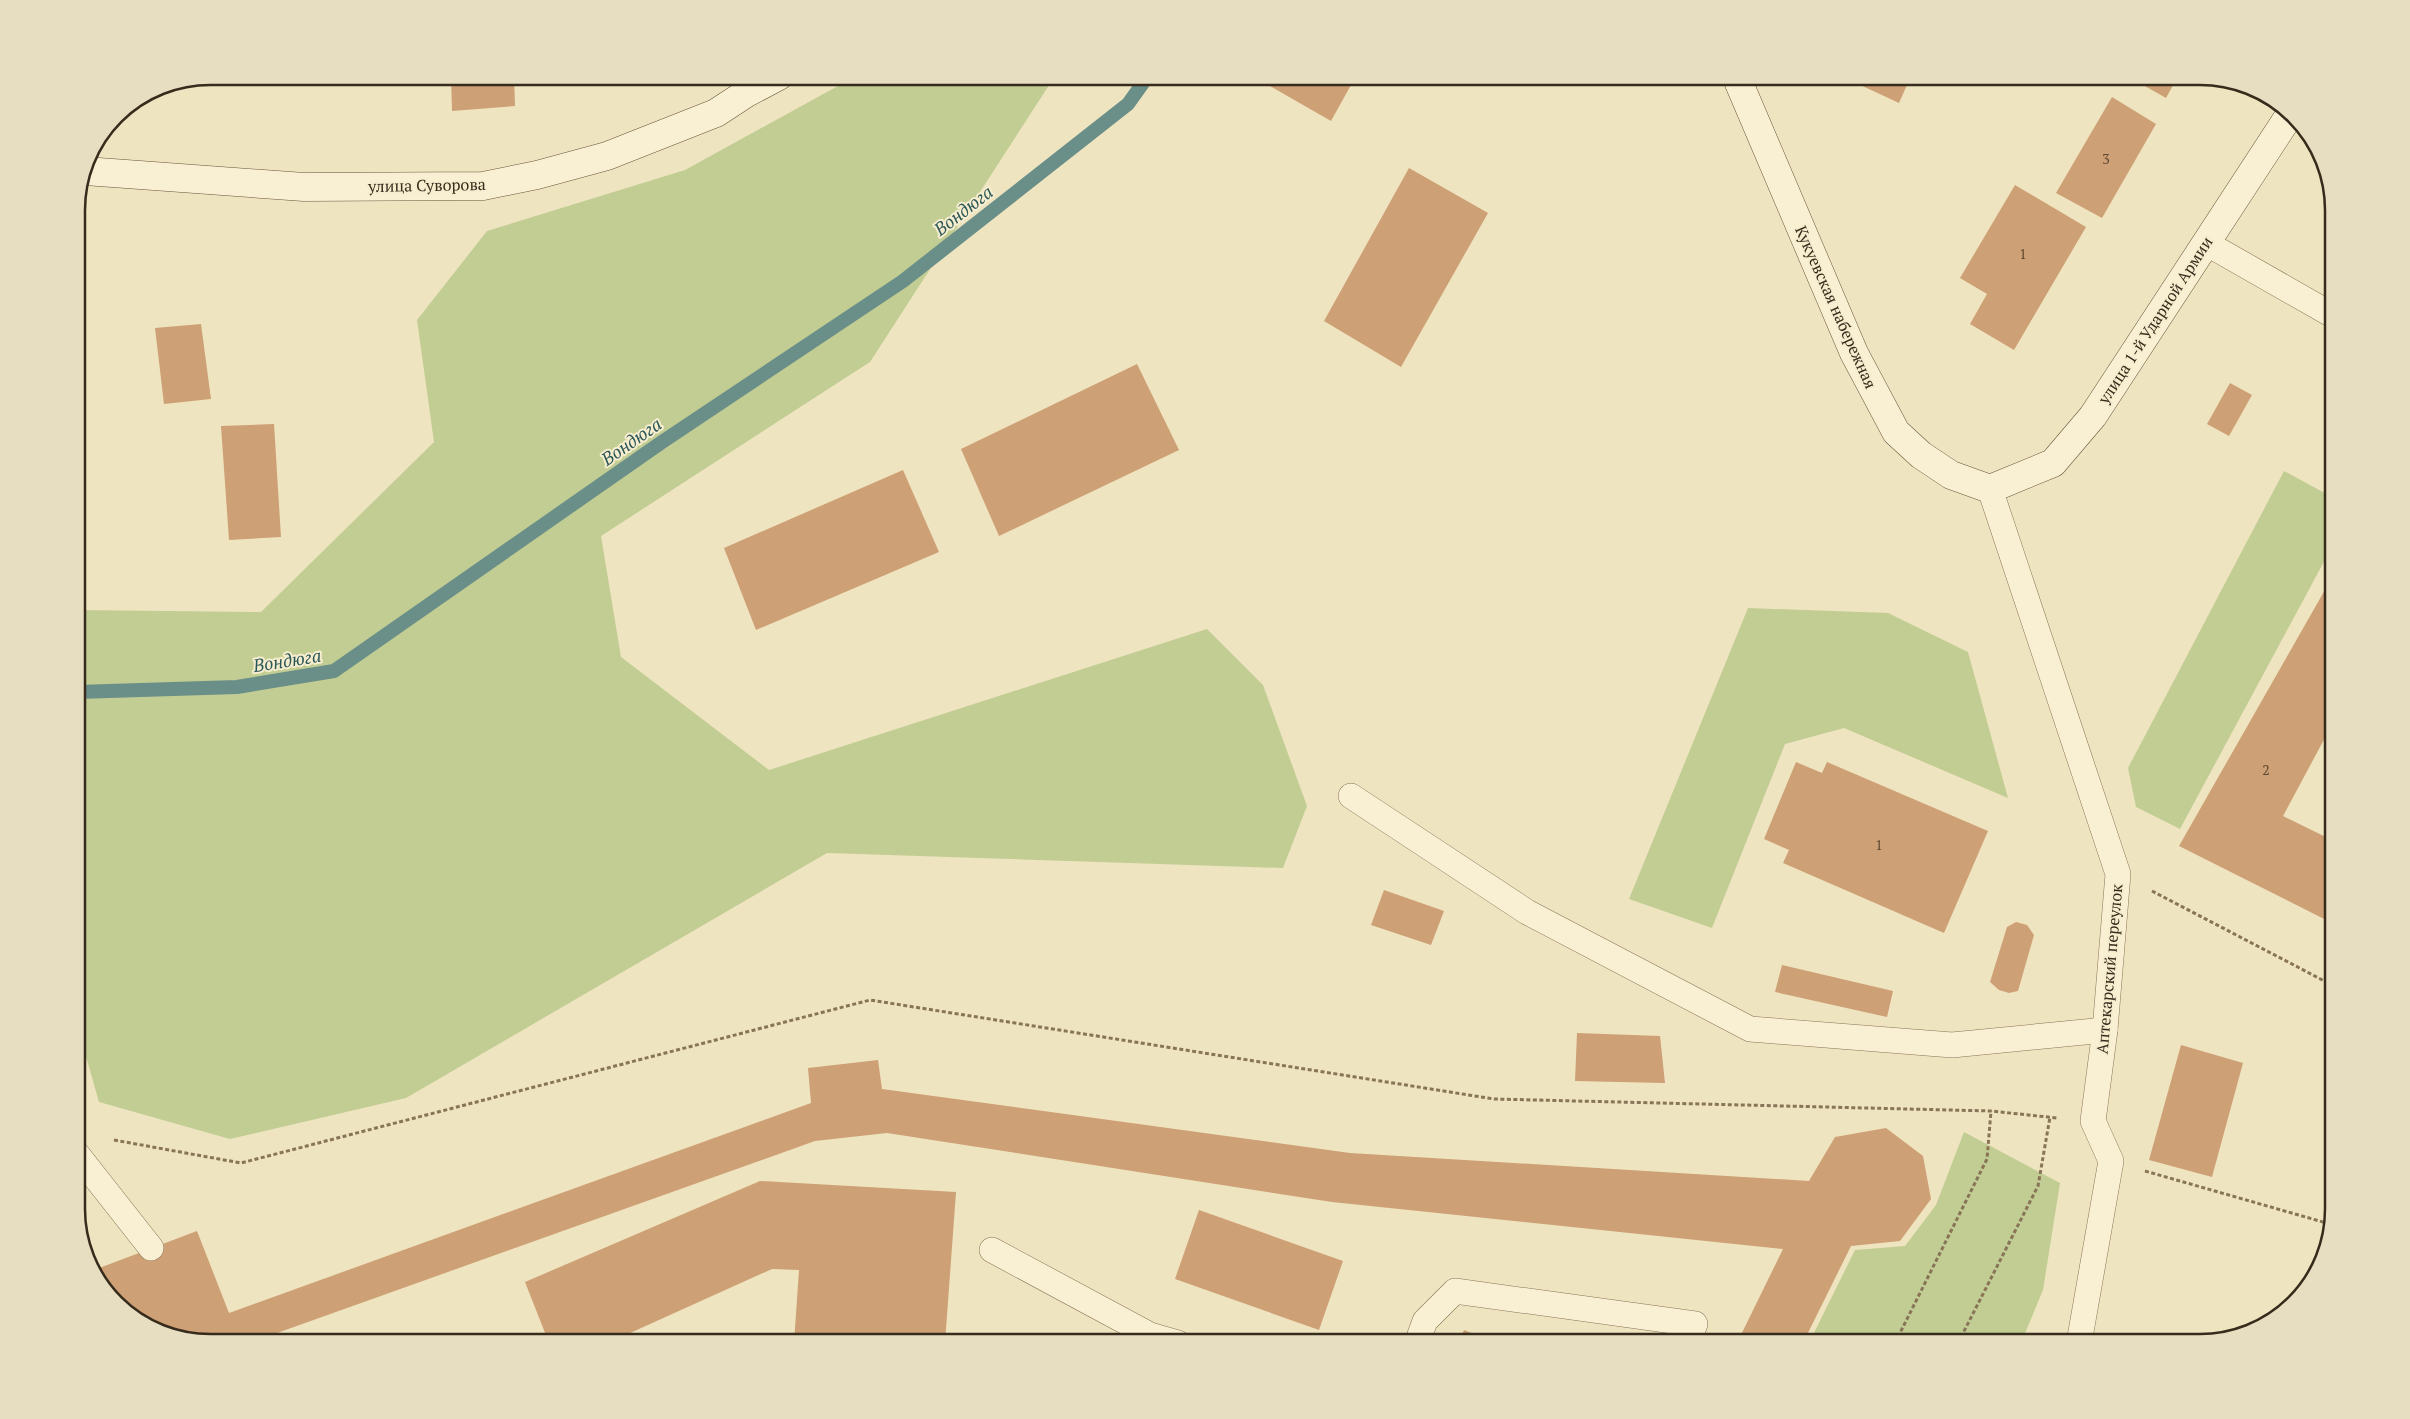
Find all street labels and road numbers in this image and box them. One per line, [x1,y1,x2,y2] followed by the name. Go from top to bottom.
[367,173,486,197] street label: улица Суворова
[1790,222,1882,392] street label: Кукуевская набережная
[2092,232,2218,409] street label: улица 1-й Ударной Армии
[2091,883,2127,1055] street label: Аптекарский переулок

